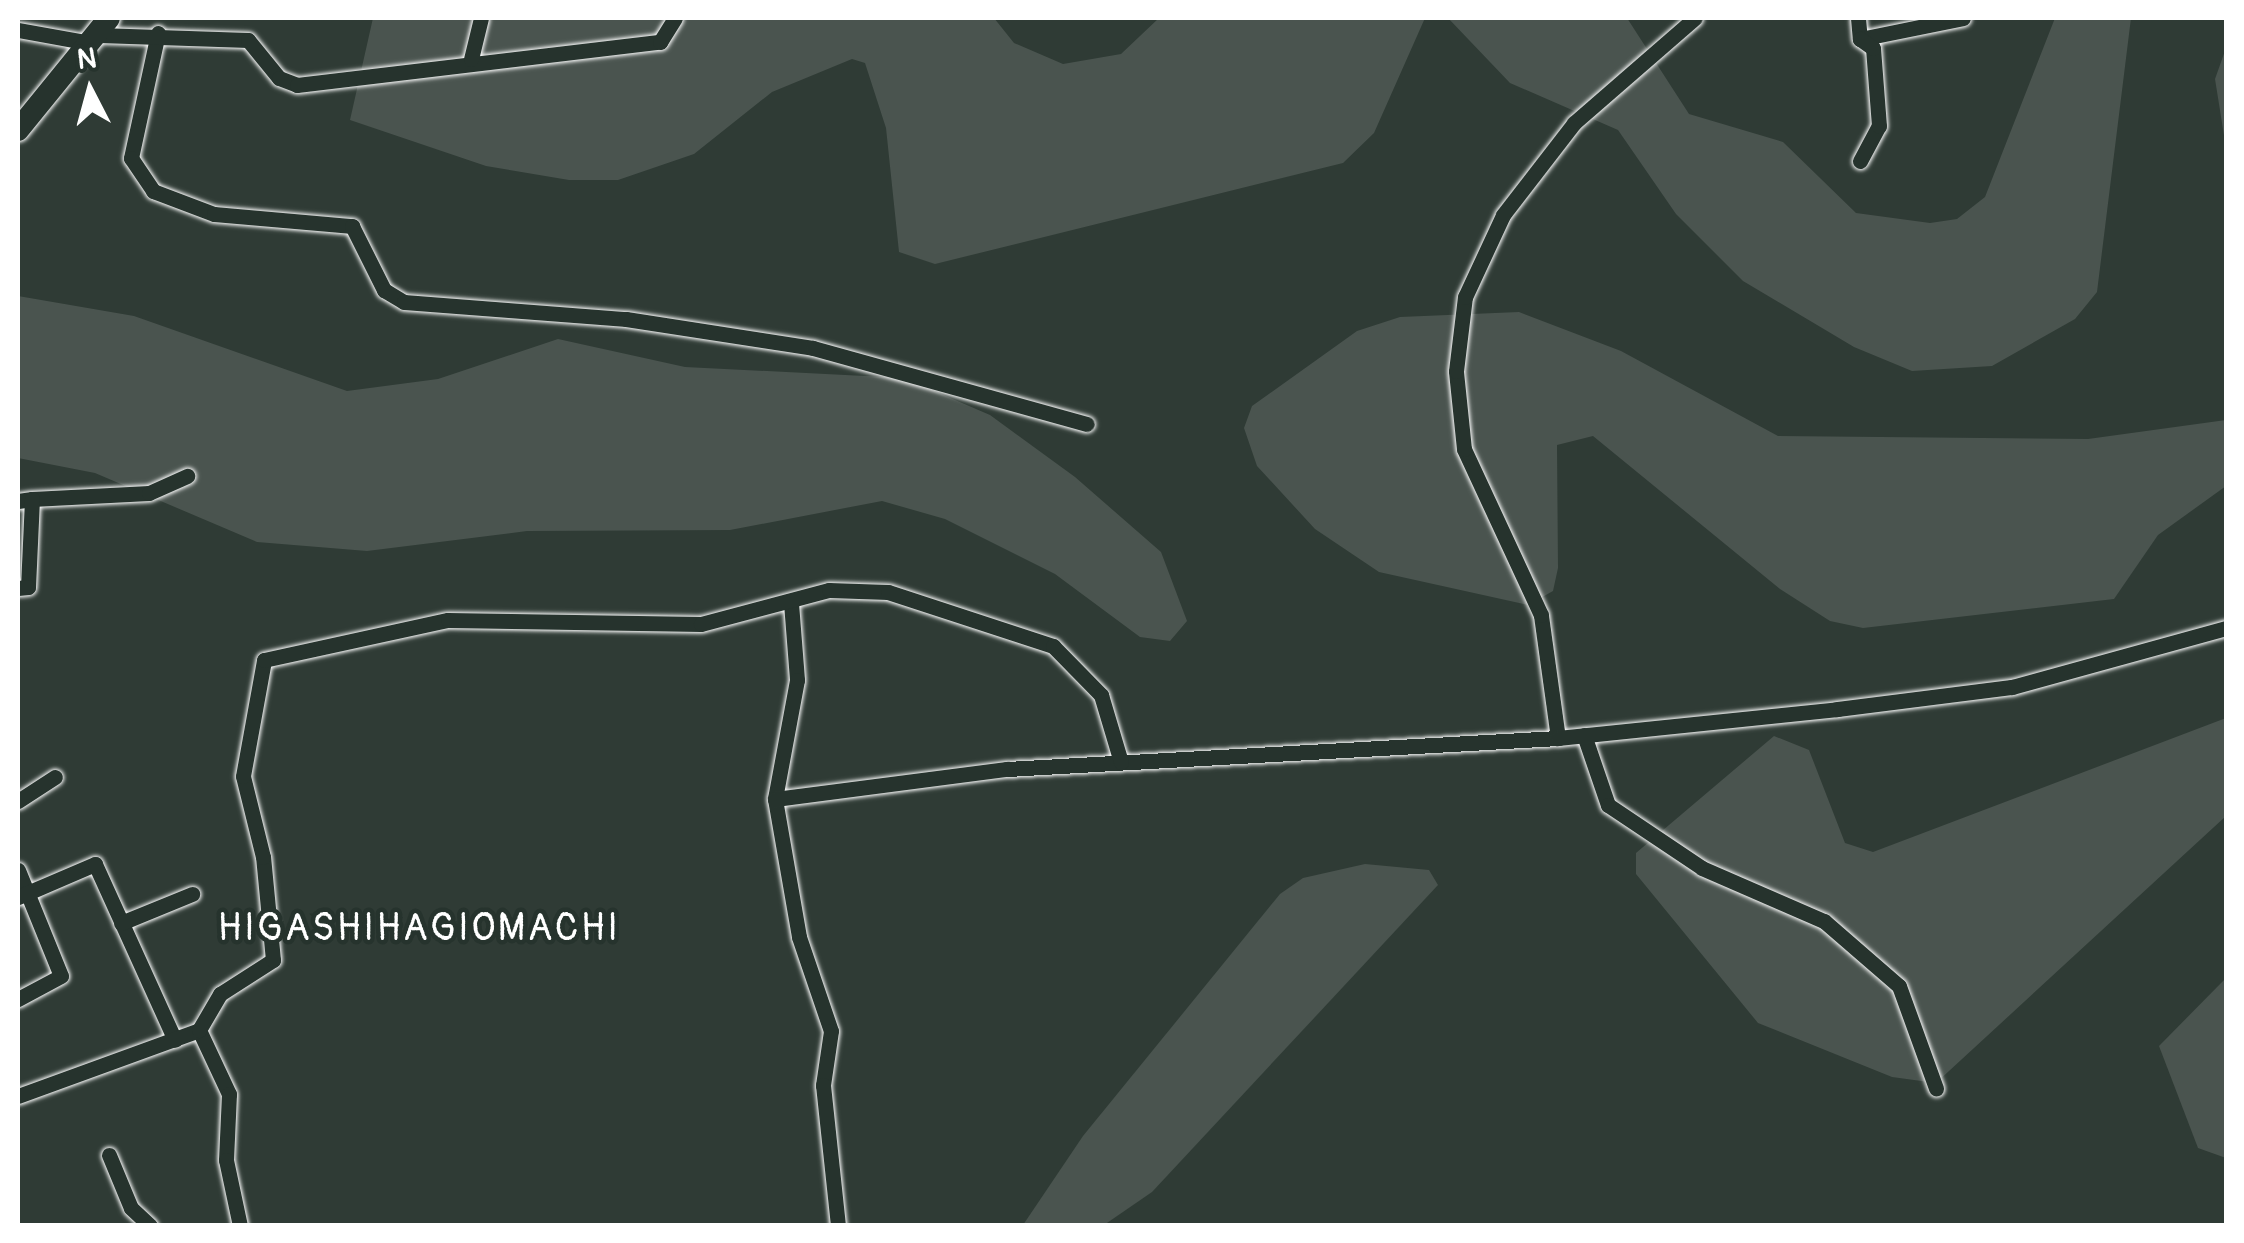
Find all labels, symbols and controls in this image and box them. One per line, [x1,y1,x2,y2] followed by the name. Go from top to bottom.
[40,40,140,140] north arrow
[76,41,98,78] text: N
[217,906,621,952] district label: HIGASHIHAGIOMACHI

